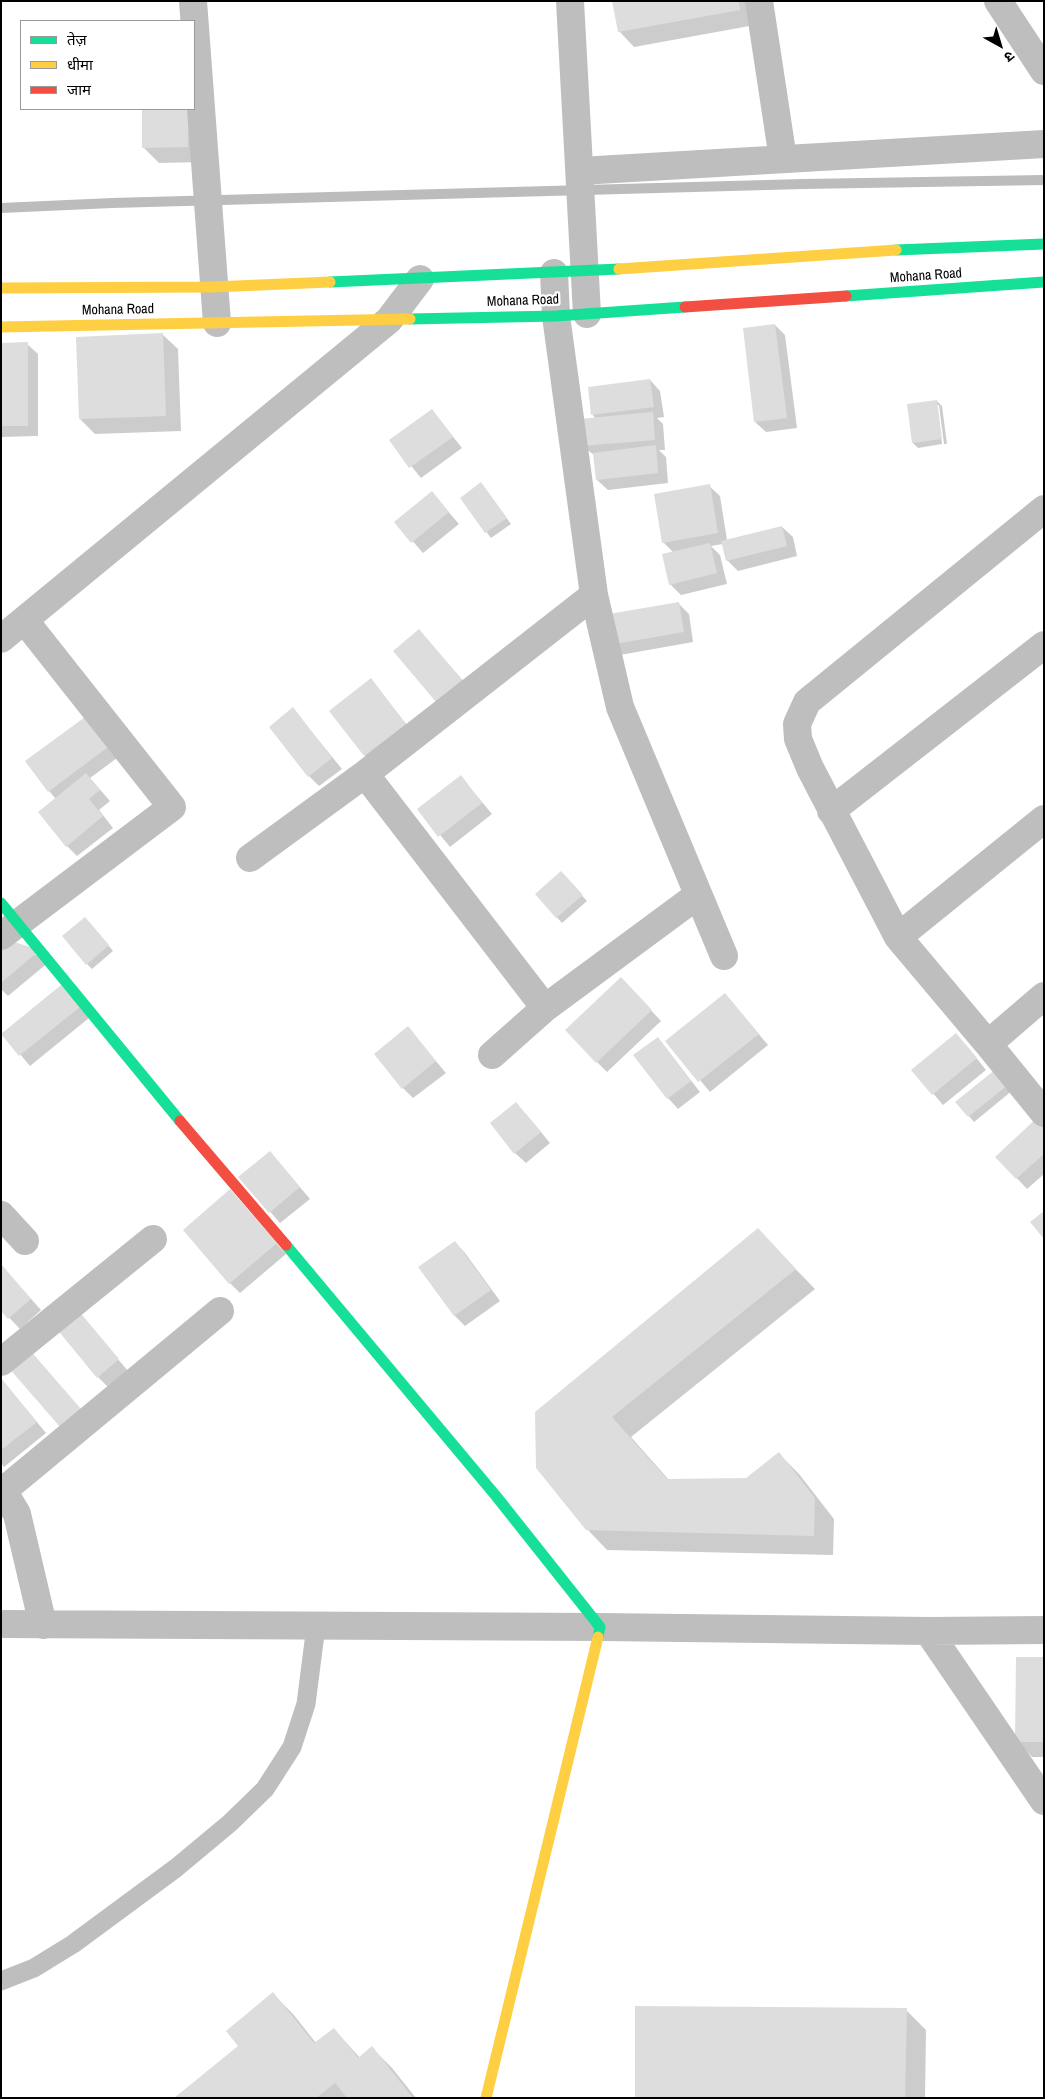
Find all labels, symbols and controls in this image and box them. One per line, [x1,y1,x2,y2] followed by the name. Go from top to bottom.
[20,20,195,110] legend
[975,20,1025,70] north arrow
[67,29,87,50] text: तेज़
[1001,47,1018,66] text: उ
[67,54,93,75] text: धीमा
[67,79,91,100] text: जाम
[889,265,963,287] street label: Mohana Road
[487,291,559,311] street label: Mohana Road
[82,301,154,319] street label: Mohana Road

